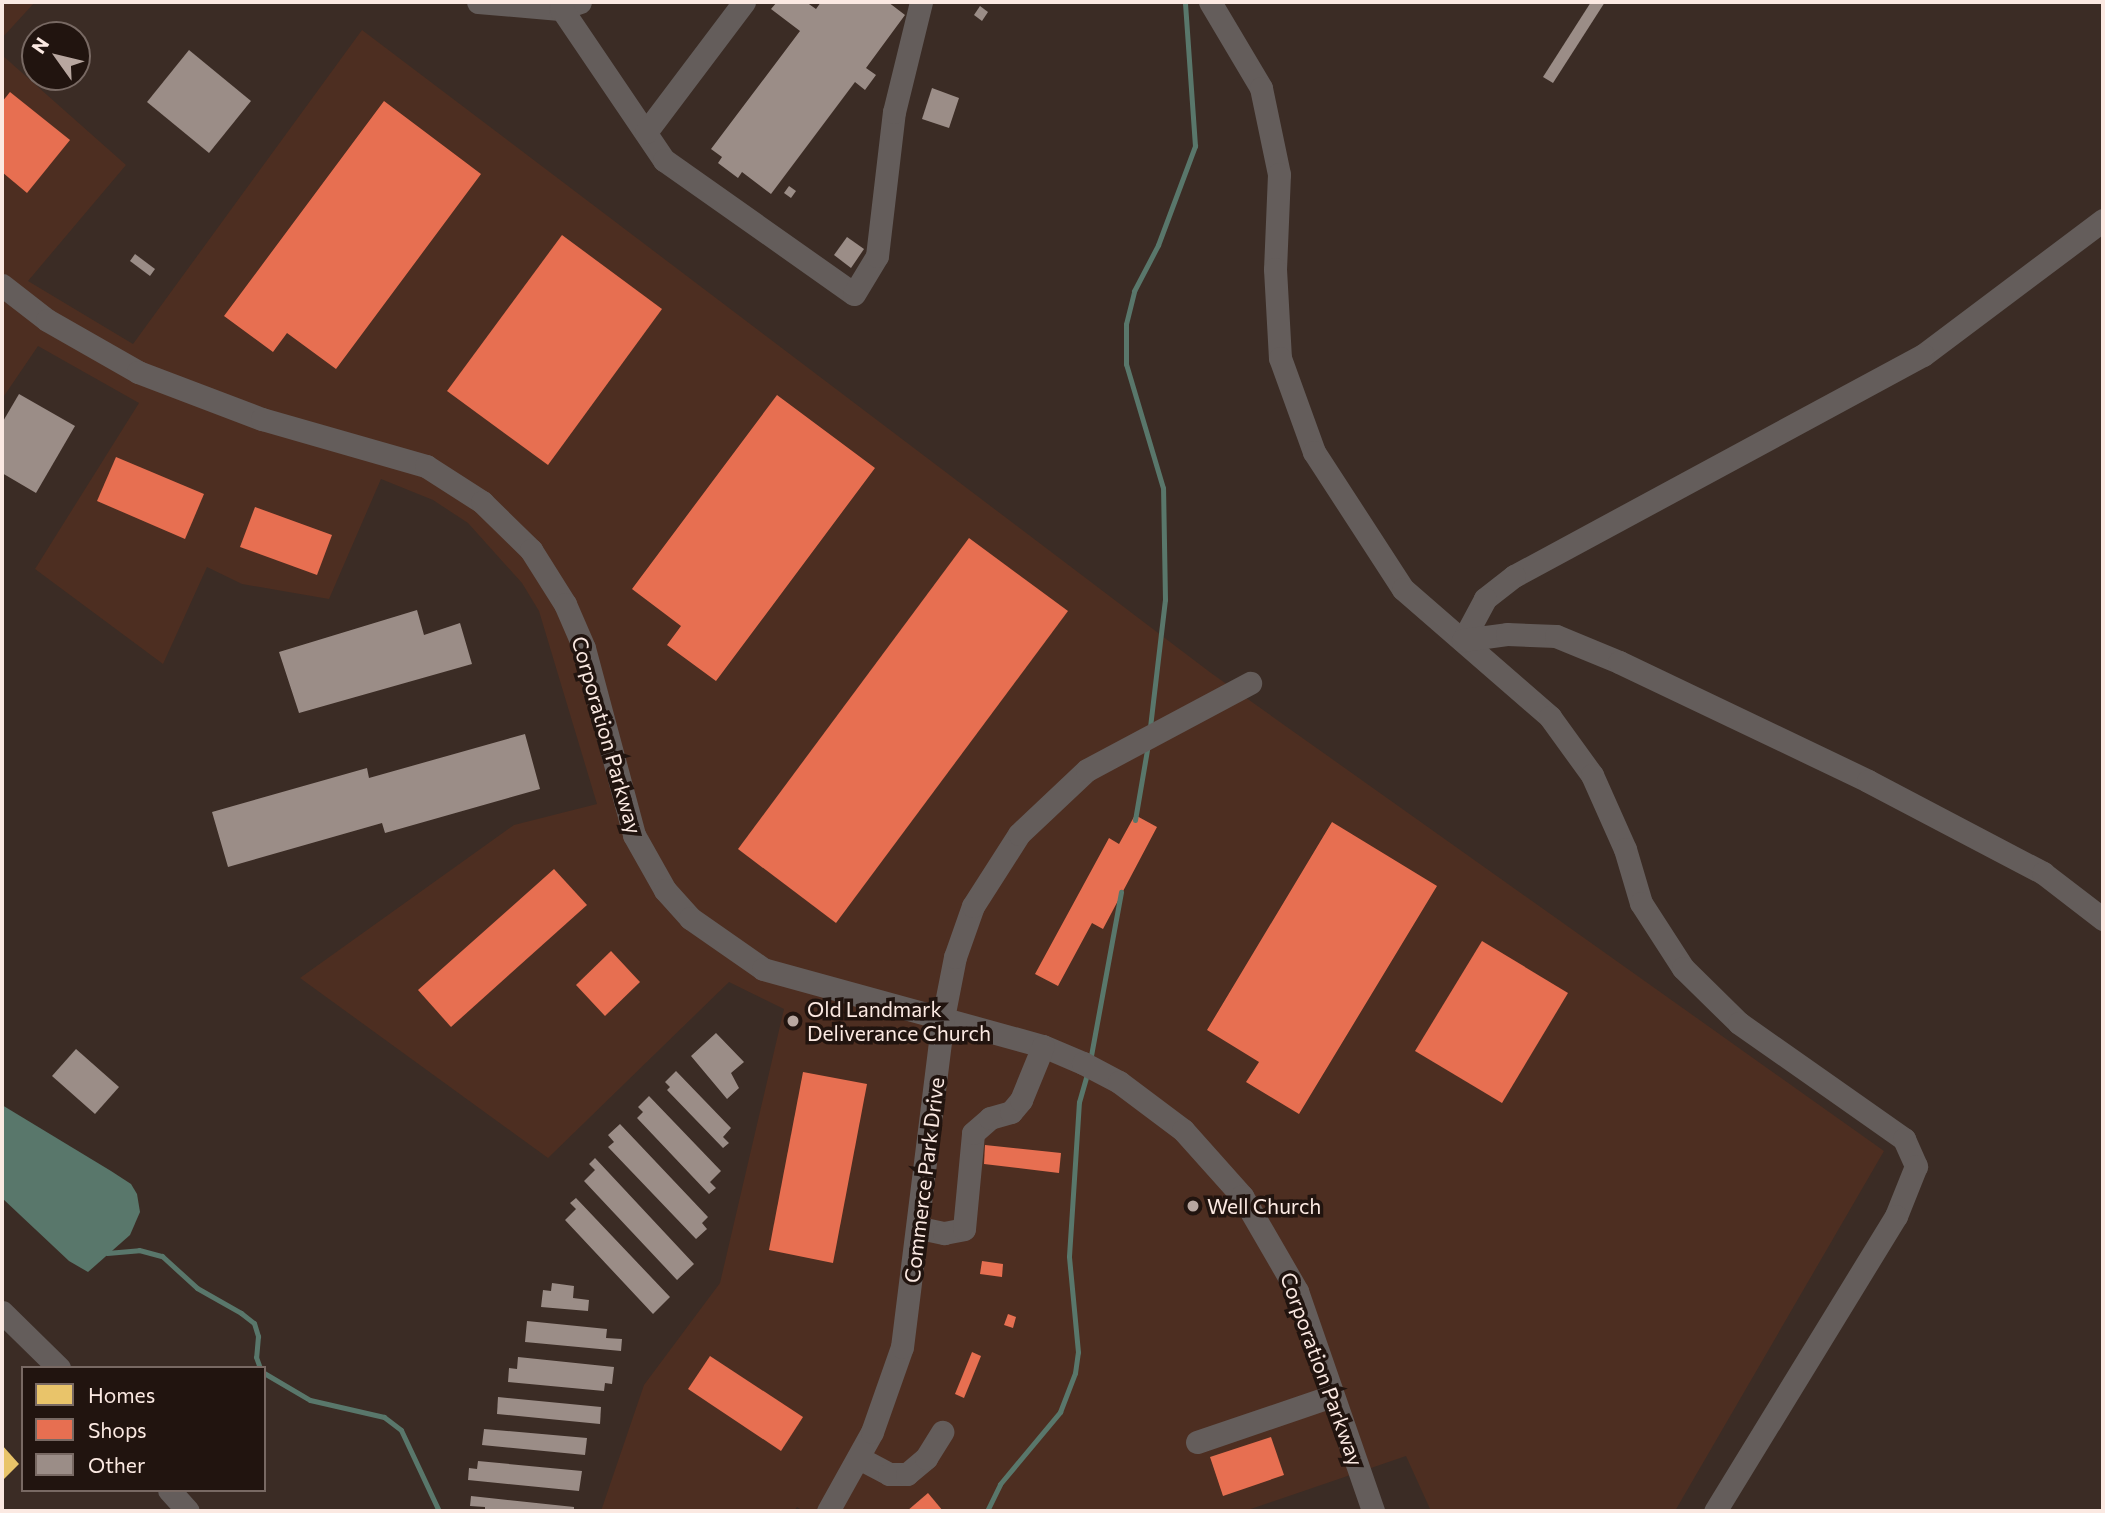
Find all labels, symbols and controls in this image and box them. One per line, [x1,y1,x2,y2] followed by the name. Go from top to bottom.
[21,21,91,91] north arrow
[26,33,53,57] text: N
[567,633,647,837] street label: Corporation Parkway
[807,996,991,1046] place label: Old Landmark Deliverance Church
[785,1013,801,1029] marker: Old Landmark Deliverance Church
[899,1076,949,1284] street label: Commerce Park Drive
[1207,1193,1321,1219] place label: Well Church
[1185,1198,1201,1214] marker: Well Church
[1275,1269,1369,1469] street label: Corporation Parkway
[21,1366,266,1492] legend
[88,1382,155,1407] text: Homes
[88,1417,147,1442] text: Shops
[88,1452,145,1477] text: Other

